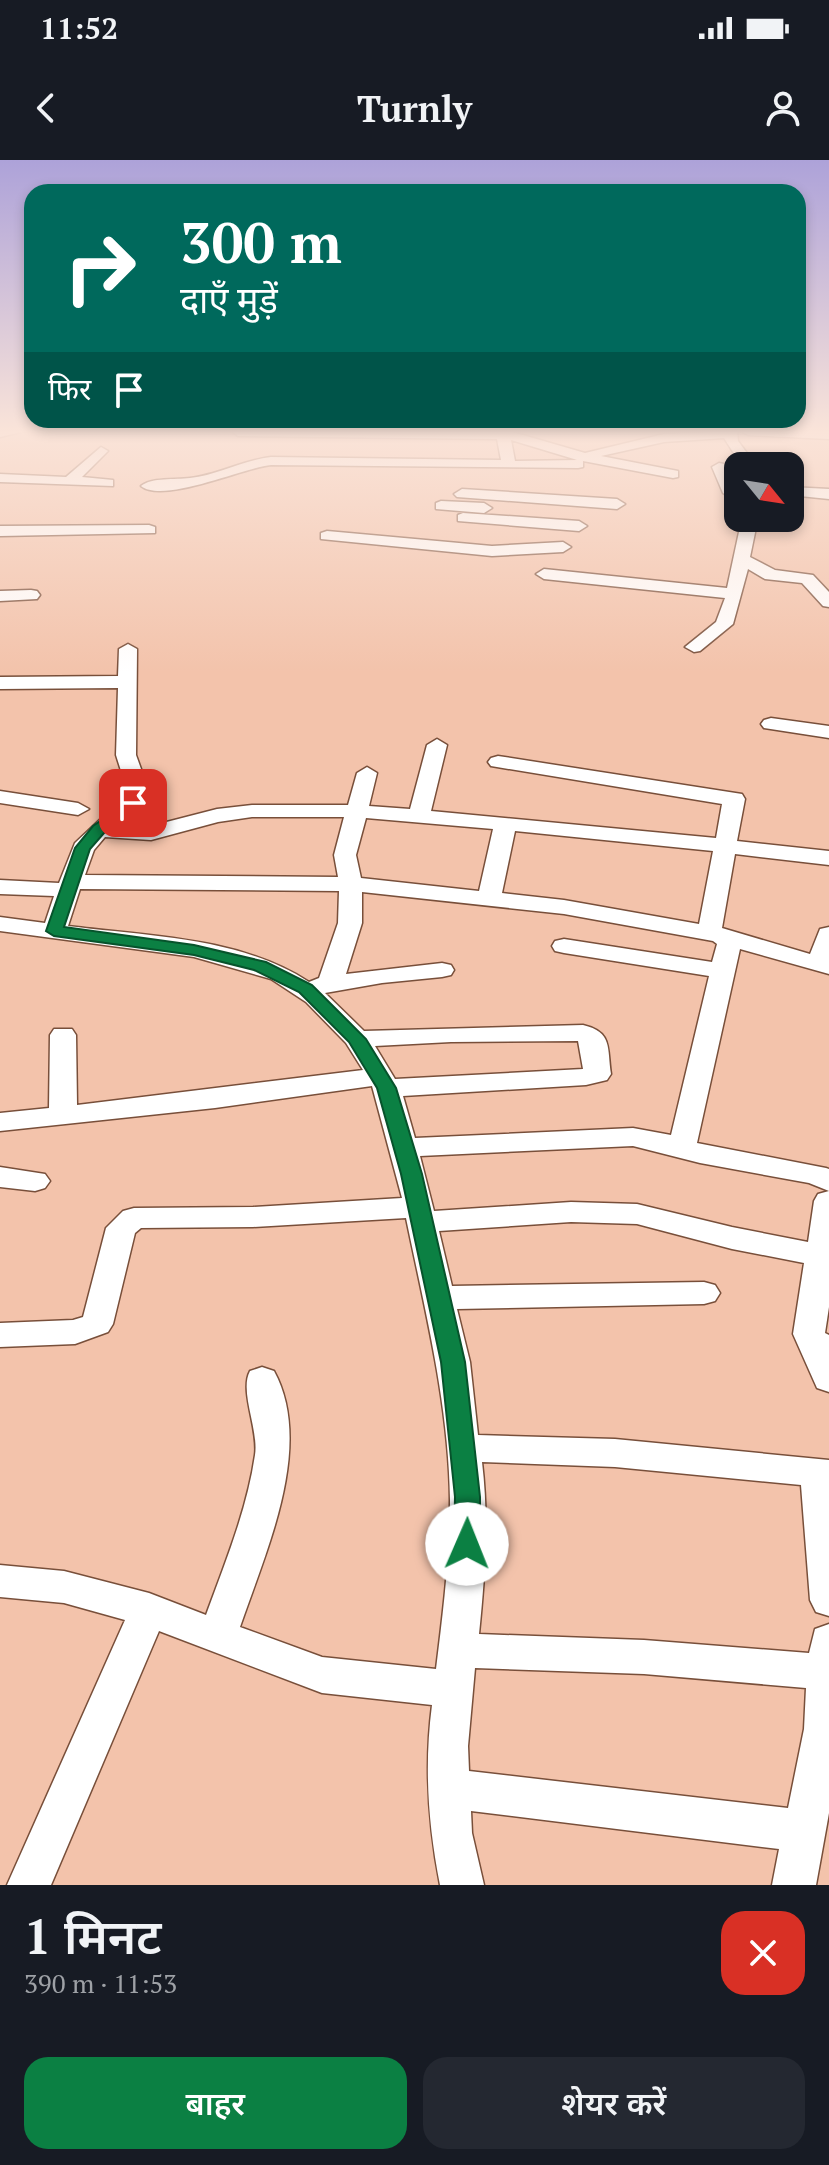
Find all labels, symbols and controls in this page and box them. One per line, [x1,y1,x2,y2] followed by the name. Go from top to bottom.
[40,8,118,48] text: 11:52
[357,85,472,132] text: Turnly
[24,86,68,130] icon: back
[761,86,805,130] icon: person
[180,205,342,279] text: 300 m
[48,216,152,320] icon: right
[180,276,278,323] text: दाएँ मुड़ें
[107,368,151,412] icon: arrive
[48,369,91,409] text: फिर
[724,452,804,532] north arrow
[724,452,804,532] map controls
[99,769,167,837] pin
[111,781,155,825] icon: arrive
[425,1502,509,1586] position arrow
[24,1904,162,1968] text: 1 मिनट
[721,1911,805,1995] button: close
[24,1966,177,2000] text: 390 m · 11:53
[24,2057,407,2149] button: बाहर
[423,2057,805,2149] button: शेयर करें

